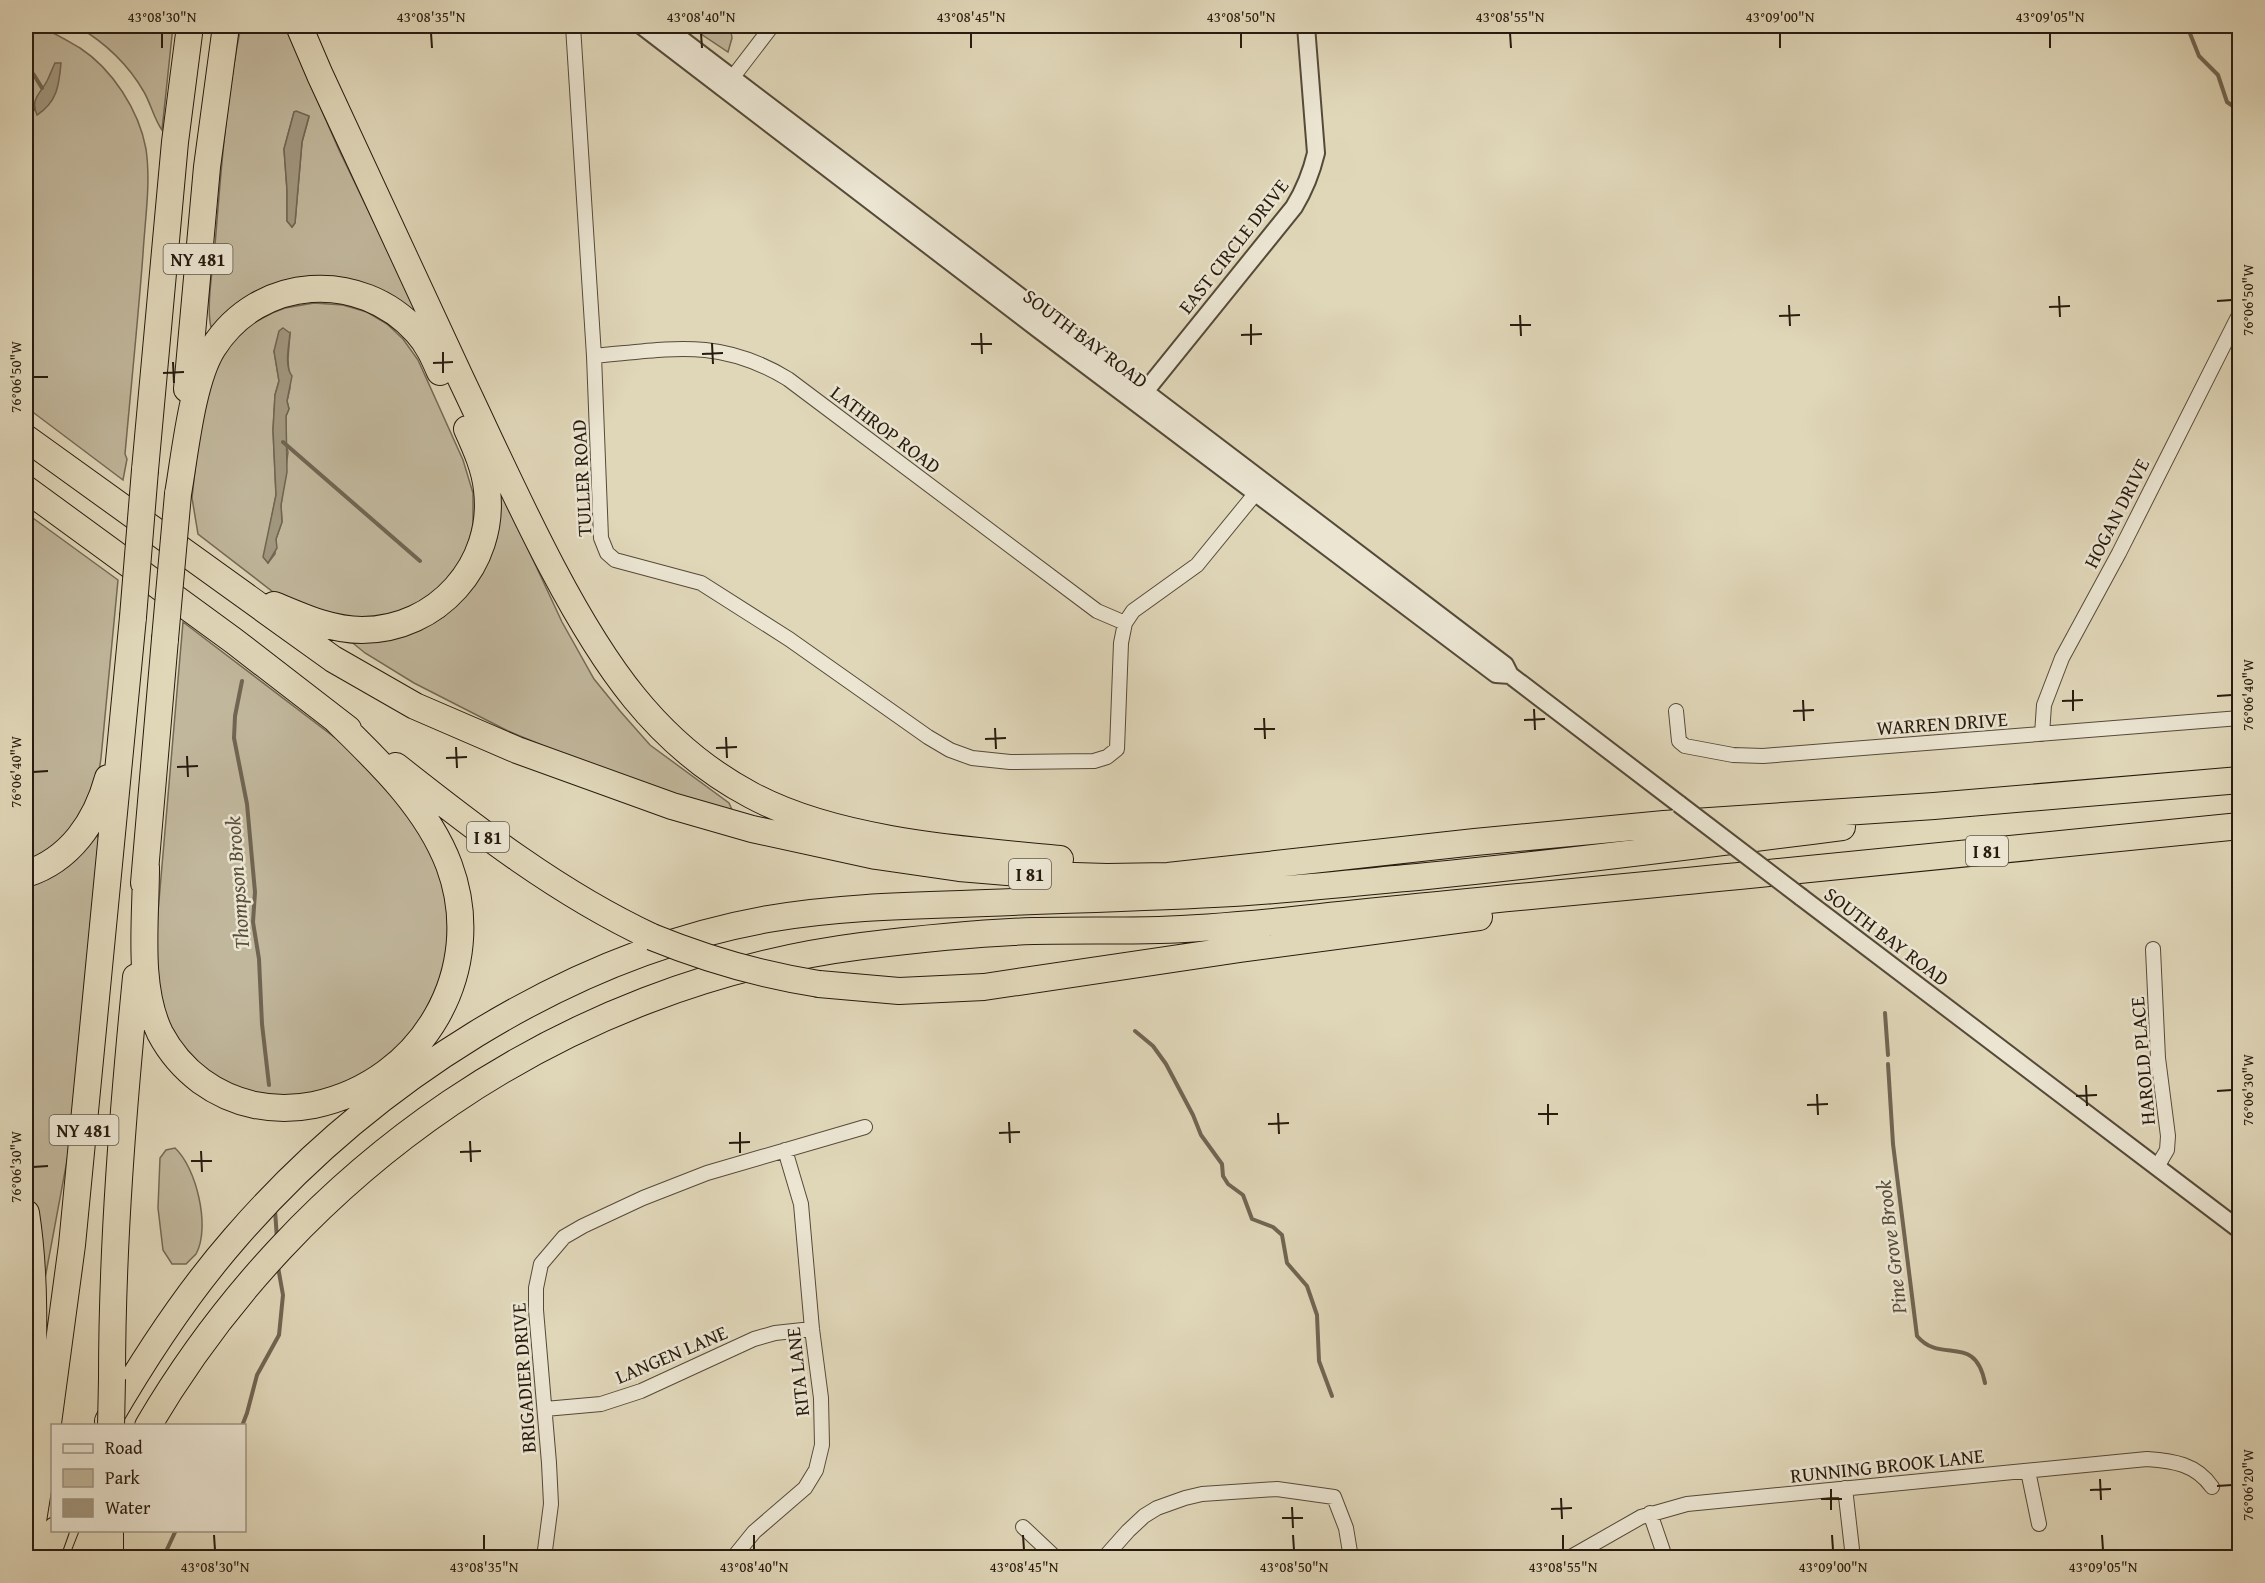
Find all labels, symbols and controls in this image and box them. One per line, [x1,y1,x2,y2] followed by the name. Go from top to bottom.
[128,6,197,27] text: 43°08'30"N
[397,6,466,27] text: 43°08'35"N
[667,6,736,27] text: 43°08'40"N
[937,6,1006,27] text: 43°08'45"N
[1207,6,1276,27] text: 43°08'50"N
[1476,6,1545,27] text: 43°08'55"N
[1746,6,1815,27] text: 43°09'00"N
[2016,6,2085,27] text: 43°09'05"N
[1171,172,1295,320] street label: EAST CIRCLE DRIVE
[164,244,232,274] road number: NY 481
[2237,264,2258,336] text: 76°06'50"W
[1018,281,1154,395] street label: SOUTH BAY ROAD
[5,341,26,413] text: 76°06'50"W
[825,378,947,480] street label: LATHROP ROAD
[563,419,599,537] street label: TULLER ROAD
[2076,453,2156,573] street label: HOGAN DRIVE
[2237,659,2258,731] text: 76°06'40"W
[1876,704,2008,742] street label: WARREN DRIVE
[5,736,26,808] text: 76°06'40"W
[217,815,257,951] water label: Thompson Brook
[467,822,509,852] road number: I 81
[1966,836,2008,866] road number: I 81
[1009,859,1051,889] road number: I 81
[1819,879,1955,993] street label: SOUTH BAY ROAD
[2122,996,2162,1126] street label: HAROLD PLACE
[2237,1054,2258,1126] text: 76°06'30"W
[50,1115,118,1145] road number: NY 481
[5,1131,26,1203] text: 76°06'30"W
[1867,1178,1915,1316] water label: Pine Grove Brook
[503,1302,543,1454] street label: BRIGADIER DRIVE
[610,1317,732,1391] street label: LANGEN LANE
[778,1326,816,1418] street label: RITA LANE
[51,1424,246,1532] legend
[105,1434,143,1461] text: Road
[1789,1440,1985,1490] street label: RUNNING BROOK LANE
[2237,1449,2258,1521] text: 76°06'20"W
[105,1464,141,1491] text: Park
[105,1494,151,1521] text: Water
[181,1556,250,1577] text: 43°08'30"N
[450,1556,519,1577] text: 43°08'35"N
[720,1556,789,1577] text: 43°08'40"N
[990,1556,1059,1577] text: 43°08'45"N
[1260,1556,1329,1577] text: 43°08'50"N
[1529,1556,1598,1577] text: 43°08'55"N
[1799,1556,1868,1577] text: 43°09'00"N
[2069,1556,2138,1577] text: 43°09'05"N

